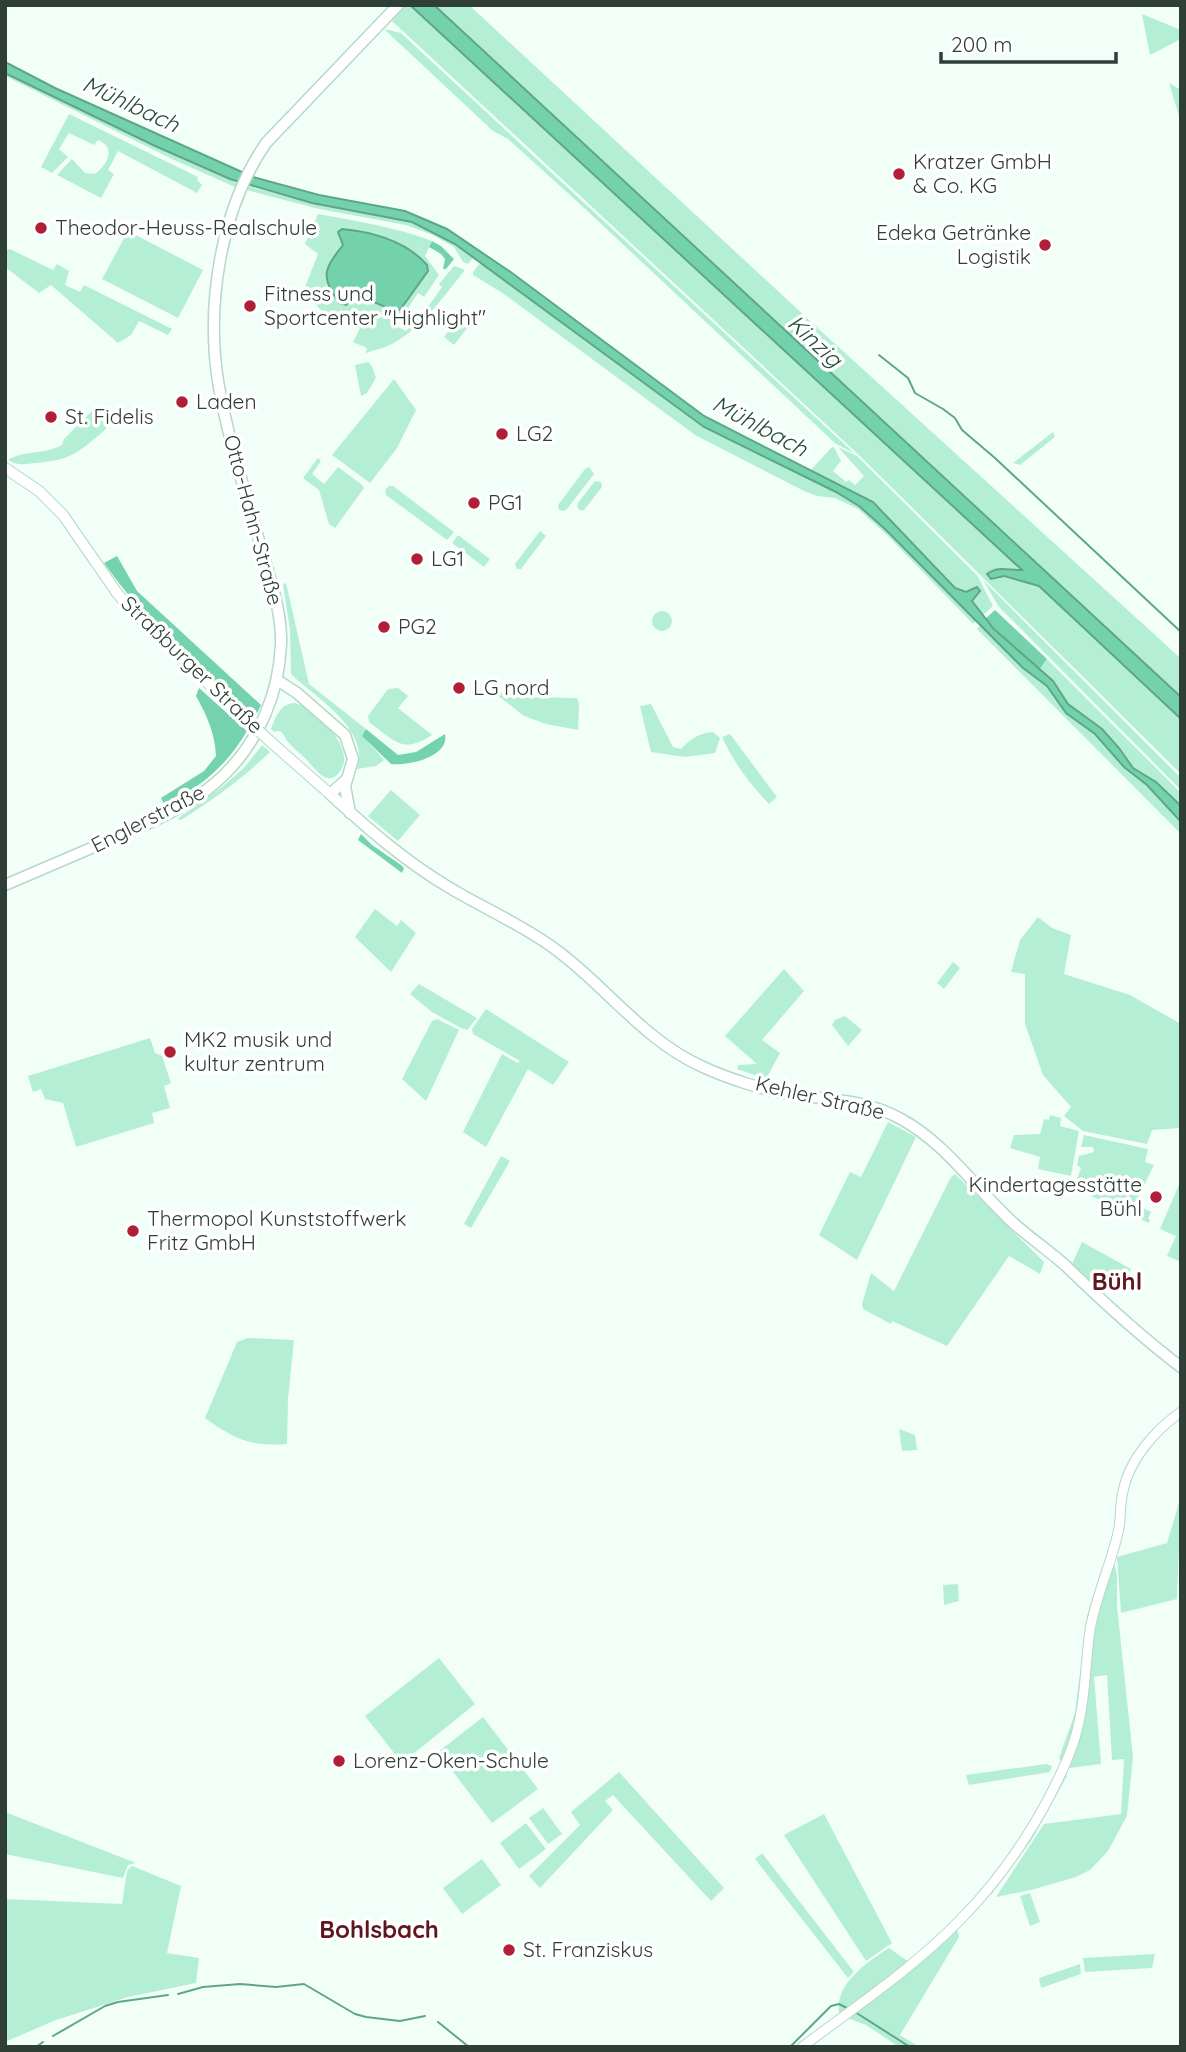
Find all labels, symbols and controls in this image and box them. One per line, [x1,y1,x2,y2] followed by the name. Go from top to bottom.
[941,21,1116,65] scale bar
[951,31,1013,57] text: 200 m
[78,69,185,139] water label: Mühlbach
[913,148,1052,198] place label: Kratzer GmbH & Co. KG
[891,166,907,182] marker: Kratzer GmbH & Co. KG
[55,214,317,240] place label: Theodor-Heuss-Realschule
[876,219,1031,269] place label: Edeka Getränke Logistik
[33,220,49,236] marker: Theodor-Heuss-Realschule
[1037,237,1053,253] marker: Edeka Getränke Logistik
[264,280,486,330] place label: Fitness und Sportcenter "Highlight"
[242,298,258,314] marker: Fitness und Sportcenter "Highlight"
[782,308,850,374] water label: Kinzig
[196,388,257,414] place label: Laden
[708,389,813,463] water label: Mühlbach
[174,394,190,410] marker: Laden
[65,403,154,429] place label: St. Fidelis
[43,409,59,425] marker: St. Fidelis
[516,420,553,446] place label: LG2
[494,426,510,442] marker: LG2
[219,432,289,608] street label: Otto-Hahn-Straße
[488,489,523,515] place label: PG1
[466,495,482,511] marker: PG1
[431,545,464,571] place label: LG1
[409,551,425,567] marker: LG1
[116,590,269,739] street label: Straßburger Straße
[398,613,437,639] place label: PG2
[376,619,392,635] marker: PG2
[473,674,549,700] place label: LG nord
[451,680,467,696] marker: LG nord
[86,778,209,858] street label: Englerstraße
[184,1026,332,1076] place label: MK2 musik und kultur zentrum
[162,1044,178,1060] marker: MK2 musik und kultur zentrum
[753,1070,887,1125] street label: Kehler Straße
[969,1171,1142,1221] place label: Kindertagesstätte Bühl
[1148,1189,1164,1205] marker: Kindertagesstätte Bühl
[147,1205,406,1255] place label: Thermopol Kunststoffwerk Fritz GmbH
[125,1223,141,1239] marker: Thermopol Kunststoffwerk Fritz GmbH
[1092,1266,1142,1296] district label: Bühl
[353,1747,549,1773] place label: Lorenz-Oken-Schule
[331,1753,347,1769] marker: Lorenz-Oken-Schule
[319,1914,439,1944] district label: Bohlsbach
[523,1936,653,1962] place label: St. Franziskus
[501,1942,517,1958] marker: St. Franziskus

